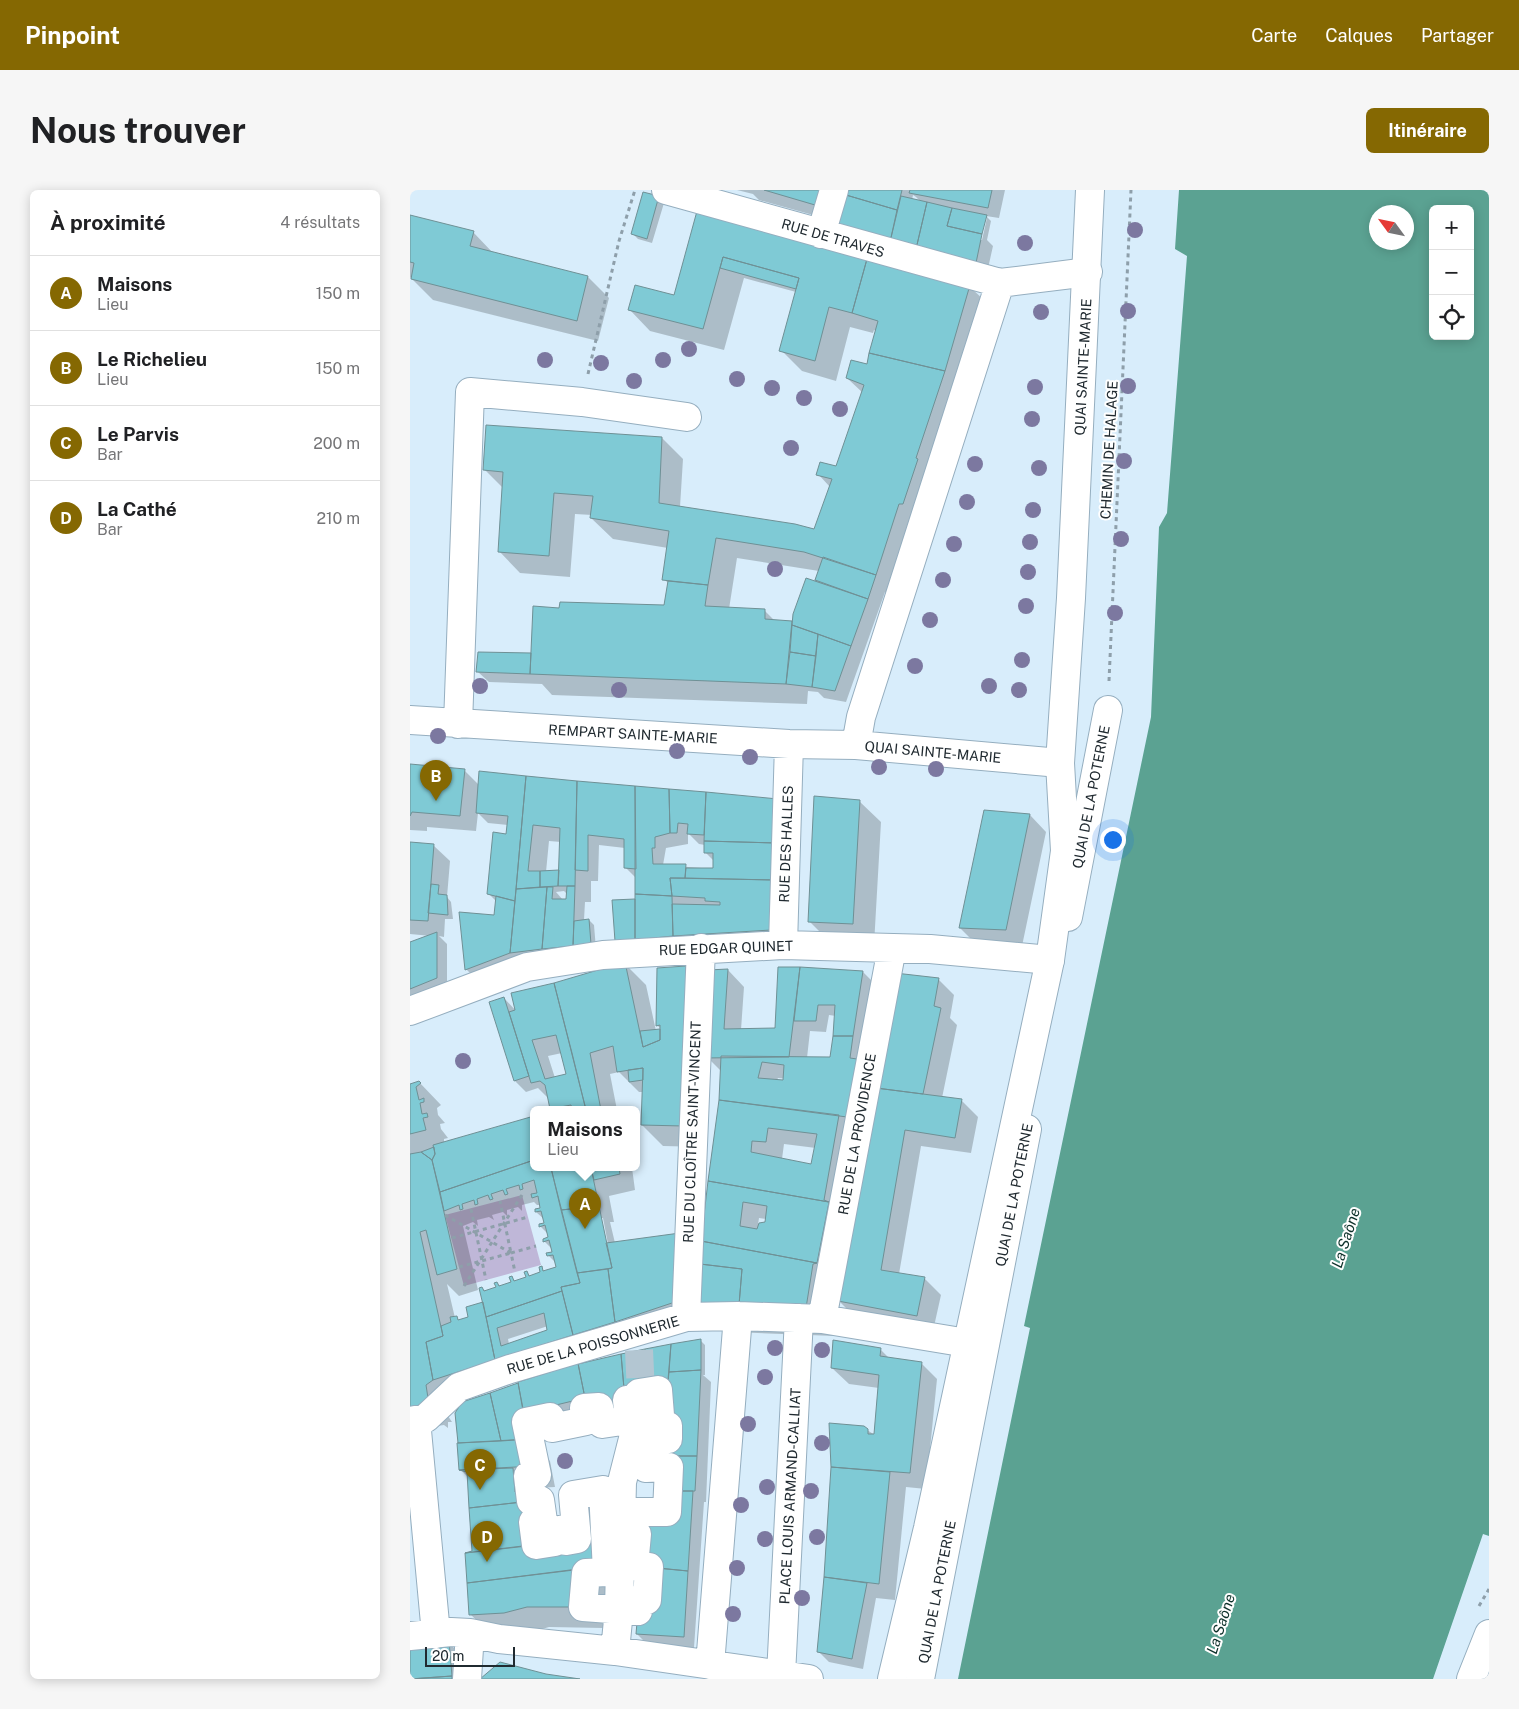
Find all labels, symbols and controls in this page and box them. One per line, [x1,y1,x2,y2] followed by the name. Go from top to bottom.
[25,21,120,49] text: Pinpoint
[1251,25,1297,46] text: Carte
[1325,25,1393,46] text: Calques
[1421,25,1494,46] text: Partager
[1366,108,1489,153] button: Itinéraire
[30,110,246,151] text: Nous trouver
[1369,205,1414,250] north arrow
[1429,205,1474,340] map controls
[1429,205,1474,250] button: +
[50,210,166,235] text: À proximité
[280,213,360,232] text: 4 résultats
[780,216,886,260] street label: RUE DE TRAVES
[1429,250,1474,295] button: −
[97,273,172,295] text: Maisons
[60,284,72,303] text: A
[316,284,360,303] text: 150 m
[97,295,129,314] text: Lieu
[1429,295,1474,340] button: locate
[1071,298,1095,436] street label: QUAI SAINTE-MARIE
[97,348,207,370] text: Le Richelieu
[61,359,71,378] text: B
[316,359,360,378] text: 150 m
[97,370,129,389] text: Lieu
[1097,380,1121,520] street label: CHEMIN DE HALAGE
[97,423,179,445] text: Le Parvis
[60,434,72,453] text: C
[313,434,360,453] text: 200 m
[97,445,123,464] text: Bar
[97,498,177,520] text: La Cathé
[60,509,72,528] text: D
[316,509,360,528] text: 210 m
[97,520,123,539] text: Bar
[548,722,718,746] street label: REMPART SAINTE-MARIE
[1069,724,1113,870] street label: QUAI DE LA POTERNE
[864,738,1002,766] street label: QUAI SAINTE-MARIE
[420,760,452,801] pin: B
[776,785,796,903] street label: RUE DES HALLES
[1100,827,1126,853] your location
[658,938,794,958] street label: RUE EDGAR QUINET
[679,1021,704,1243] street label: RUE DU CLOÎTRE SAINT-VINCENT
[835,1052,879,1216] street label: RUE DE LA PROVIDENCE
[530,1106,640,1171] popup
[547,1118,623,1140] text: Maisons
[992,1122,1036,1268] street label: QUAI DE LA POTERNE
[547,1140,579,1159] text: Lieu
[569,1188,601,1229] pin: A
[1328,1206,1363,1270] water label: La Saône
[505,1313,681,1377] street label: RUE DE LA POISSONNERIE
[776,1387,804,1605] street label: PLACE LOUIS ARMAND-CALLIAT
[464,1449,496,1490] pin: C
[915,1519,959,1665] street label: QUAI DE LA POTERNE
[471,1521,503,1562] pin: D
[1203,1592,1238,1656] water label: La Saône
[425,1644,515,1667] scale bar
[432,1648,464,1664] text: 20 m

